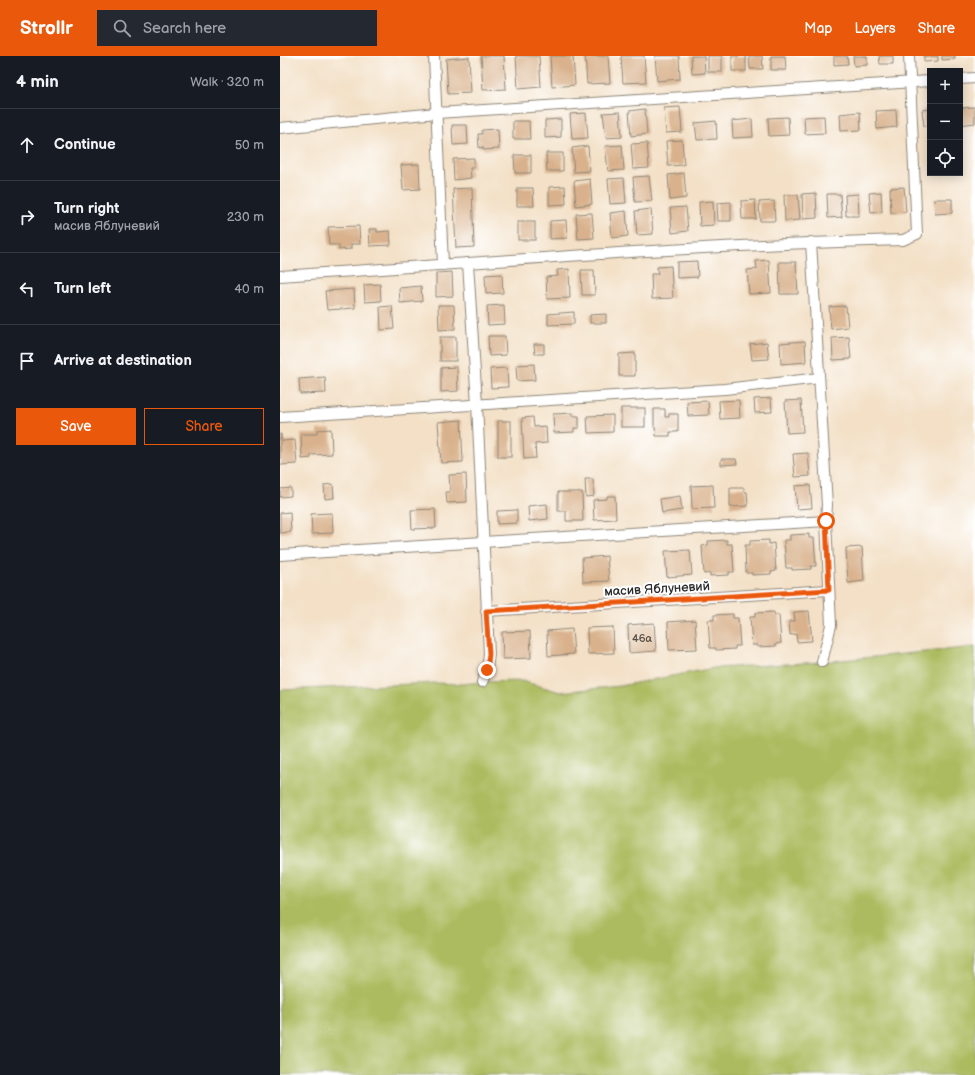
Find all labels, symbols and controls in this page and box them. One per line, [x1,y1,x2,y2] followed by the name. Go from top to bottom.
[97,10,377,46] search box
[20,17,73,40] text: Strollr
[111,17,133,39] icon: search
[143,19,226,38] text: Search here
[804,20,832,37] text: Map
[854,20,896,37] text: Layers
[918,20,955,37] text: Share
[927,68,963,176] map controls
[927,68,963,104] button: +
[16,72,59,92] text: 4 min
[190,74,264,90] text: Walk · 320 m
[927,104,963,140] button: −
[16,134,38,156] icon: ahead
[54,135,116,154] text: Continue
[235,137,264,153] text: 50 m
[927,140,963,176] button: locate
[54,199,119,218] text: Turn right
[16,206,38,228] icon: right
[227,209,264,225] text: 230 m
[54,218,160,234] text: масив Яблуневий
[16,278,38,300] icon: left
[54,279,111,298] text: Turn left
[234,281,264,297] text: 40 m
[16,350,38,372] icon: arrive
[54,351,192,370] text: Arrive at destination
[16,408,136,445] button: Save
[144,408,264,445] button: Share
[817,512,835,530] route start
[604,578,710,600] street label: масив Яблуневий
[632,632,652,645] house number: 46а
[478,661,496,679] route end

